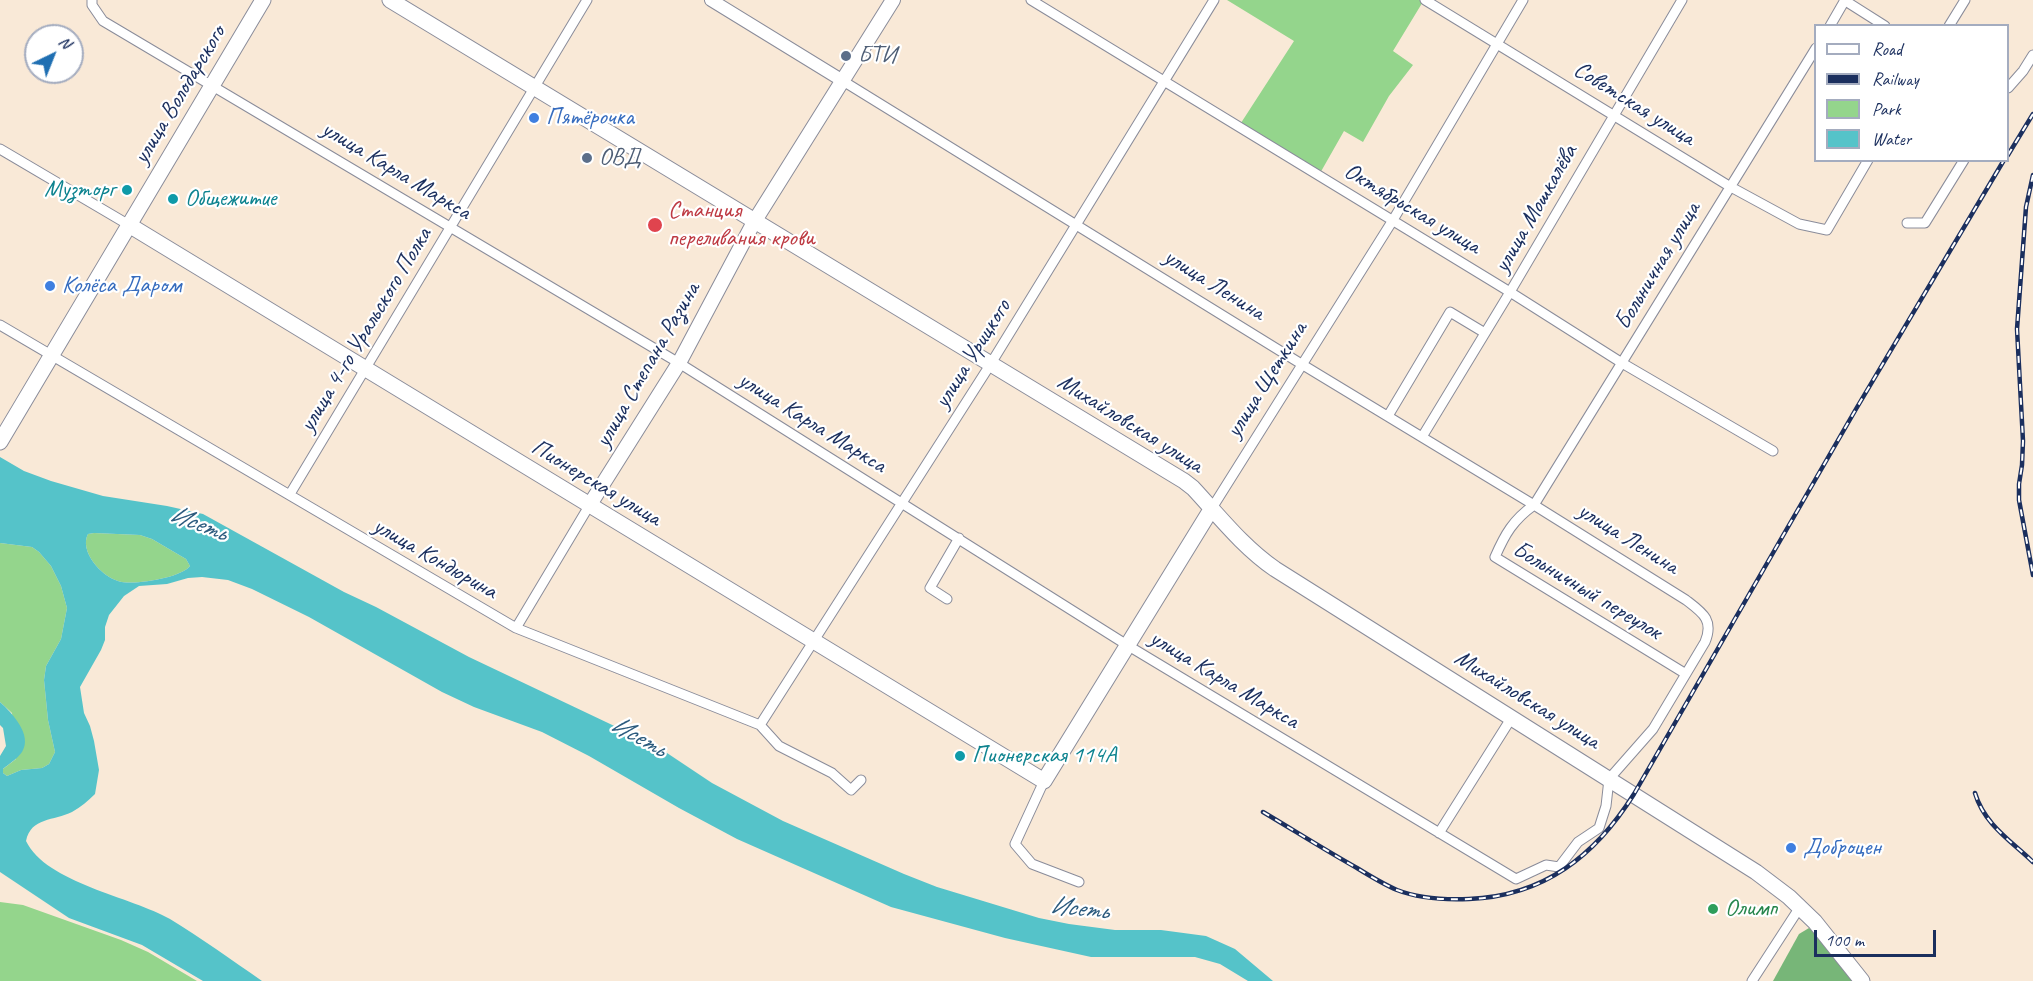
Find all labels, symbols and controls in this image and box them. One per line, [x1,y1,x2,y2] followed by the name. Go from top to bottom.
[127,21,233,169] street label: улица Володарского
[24,24,84,84] north arrow
[1814,24,2009,162] legend
[54,32,75,53] text: N
[1872,38,1902,60] text: Road
[858,42,896,70] place label: БТИ
[839,49,853,63] marker: БТИ
[1568,55,1700,153] street label: Советская улица
[1872,68,1919,90] text: Railway
[1872,98,1901,120] text: Park
[546,104,634,132] place label: Пятёрочка
[527,111,541,125] marker: Пятёрочка
[316,115,476,227] street label: улица Карла Маркса
[1872,128,1911,150] text: Water
[1488,140,1584,278] street label: улица Мошкалёва
[599,144,641,172] place label: ОВД
[580,151,594,165] marker: ОВД
[1338,157,1486,261] street label: Октябрьская улица
[44,176,115,204] place label: Музторг
[120,183,134,197] marker: Музторг
[185,185,276,213] place label: Общежитие
[166,192,180,206] marker: Общежитие
[668,197,815,253] place label: Станция переливания крови
[1609,197,1707,335] street label: Больничная улица
[646,216,664,234] marker: Станция переливания крови
[294,223,438,437] street label: улица 4-го Уральского Полка
[1158,243,1270,327] street label: улица Ленина
[62,272,181,300] place label: Колёса Даром
[589,277,707,453] street label: улица Степана Разина
[43,279,57,293] marker: Колёса Даром
[928,294,1018,414] street label: улица Урицкого
[1220,317,1314,443] street label: улица Щеткина
[733,366,891,480] street label: улица Карла Маркса
[1052,368,1208,480] street label: Михайловская улица
[526,433,666,533] street label: Пионерская улица
[1572,497,1684,581] street label: улица Ленина
[165,499,231,549] water label: Исеть
[368,512,502,606] street label: улица Кондюрина
[1507,535,1667,647] street label: Больничный переулок
[1144,624,1304,736] street label: улица Карла Маркса
[1449,644,1605,756] street label: Михайловская улица
[605,709,671,765] water label: Исеть
[972,742,1117,770] place label: Пионерская 114А
[953,749,967,763] marker: Пионерская 114А
[1803,834,1881,862] place label: Доброцен
[1784,841,1798,855] marker: Доброцен
[1049,890,1109,928] water label: Исеть
[1725,895,1777,923] place label: Олимп
[1706,902,1720,916] marker: Олимп
[1817,918,1938,956] scale bar
[1825,929,1864,951] text: 100 m

